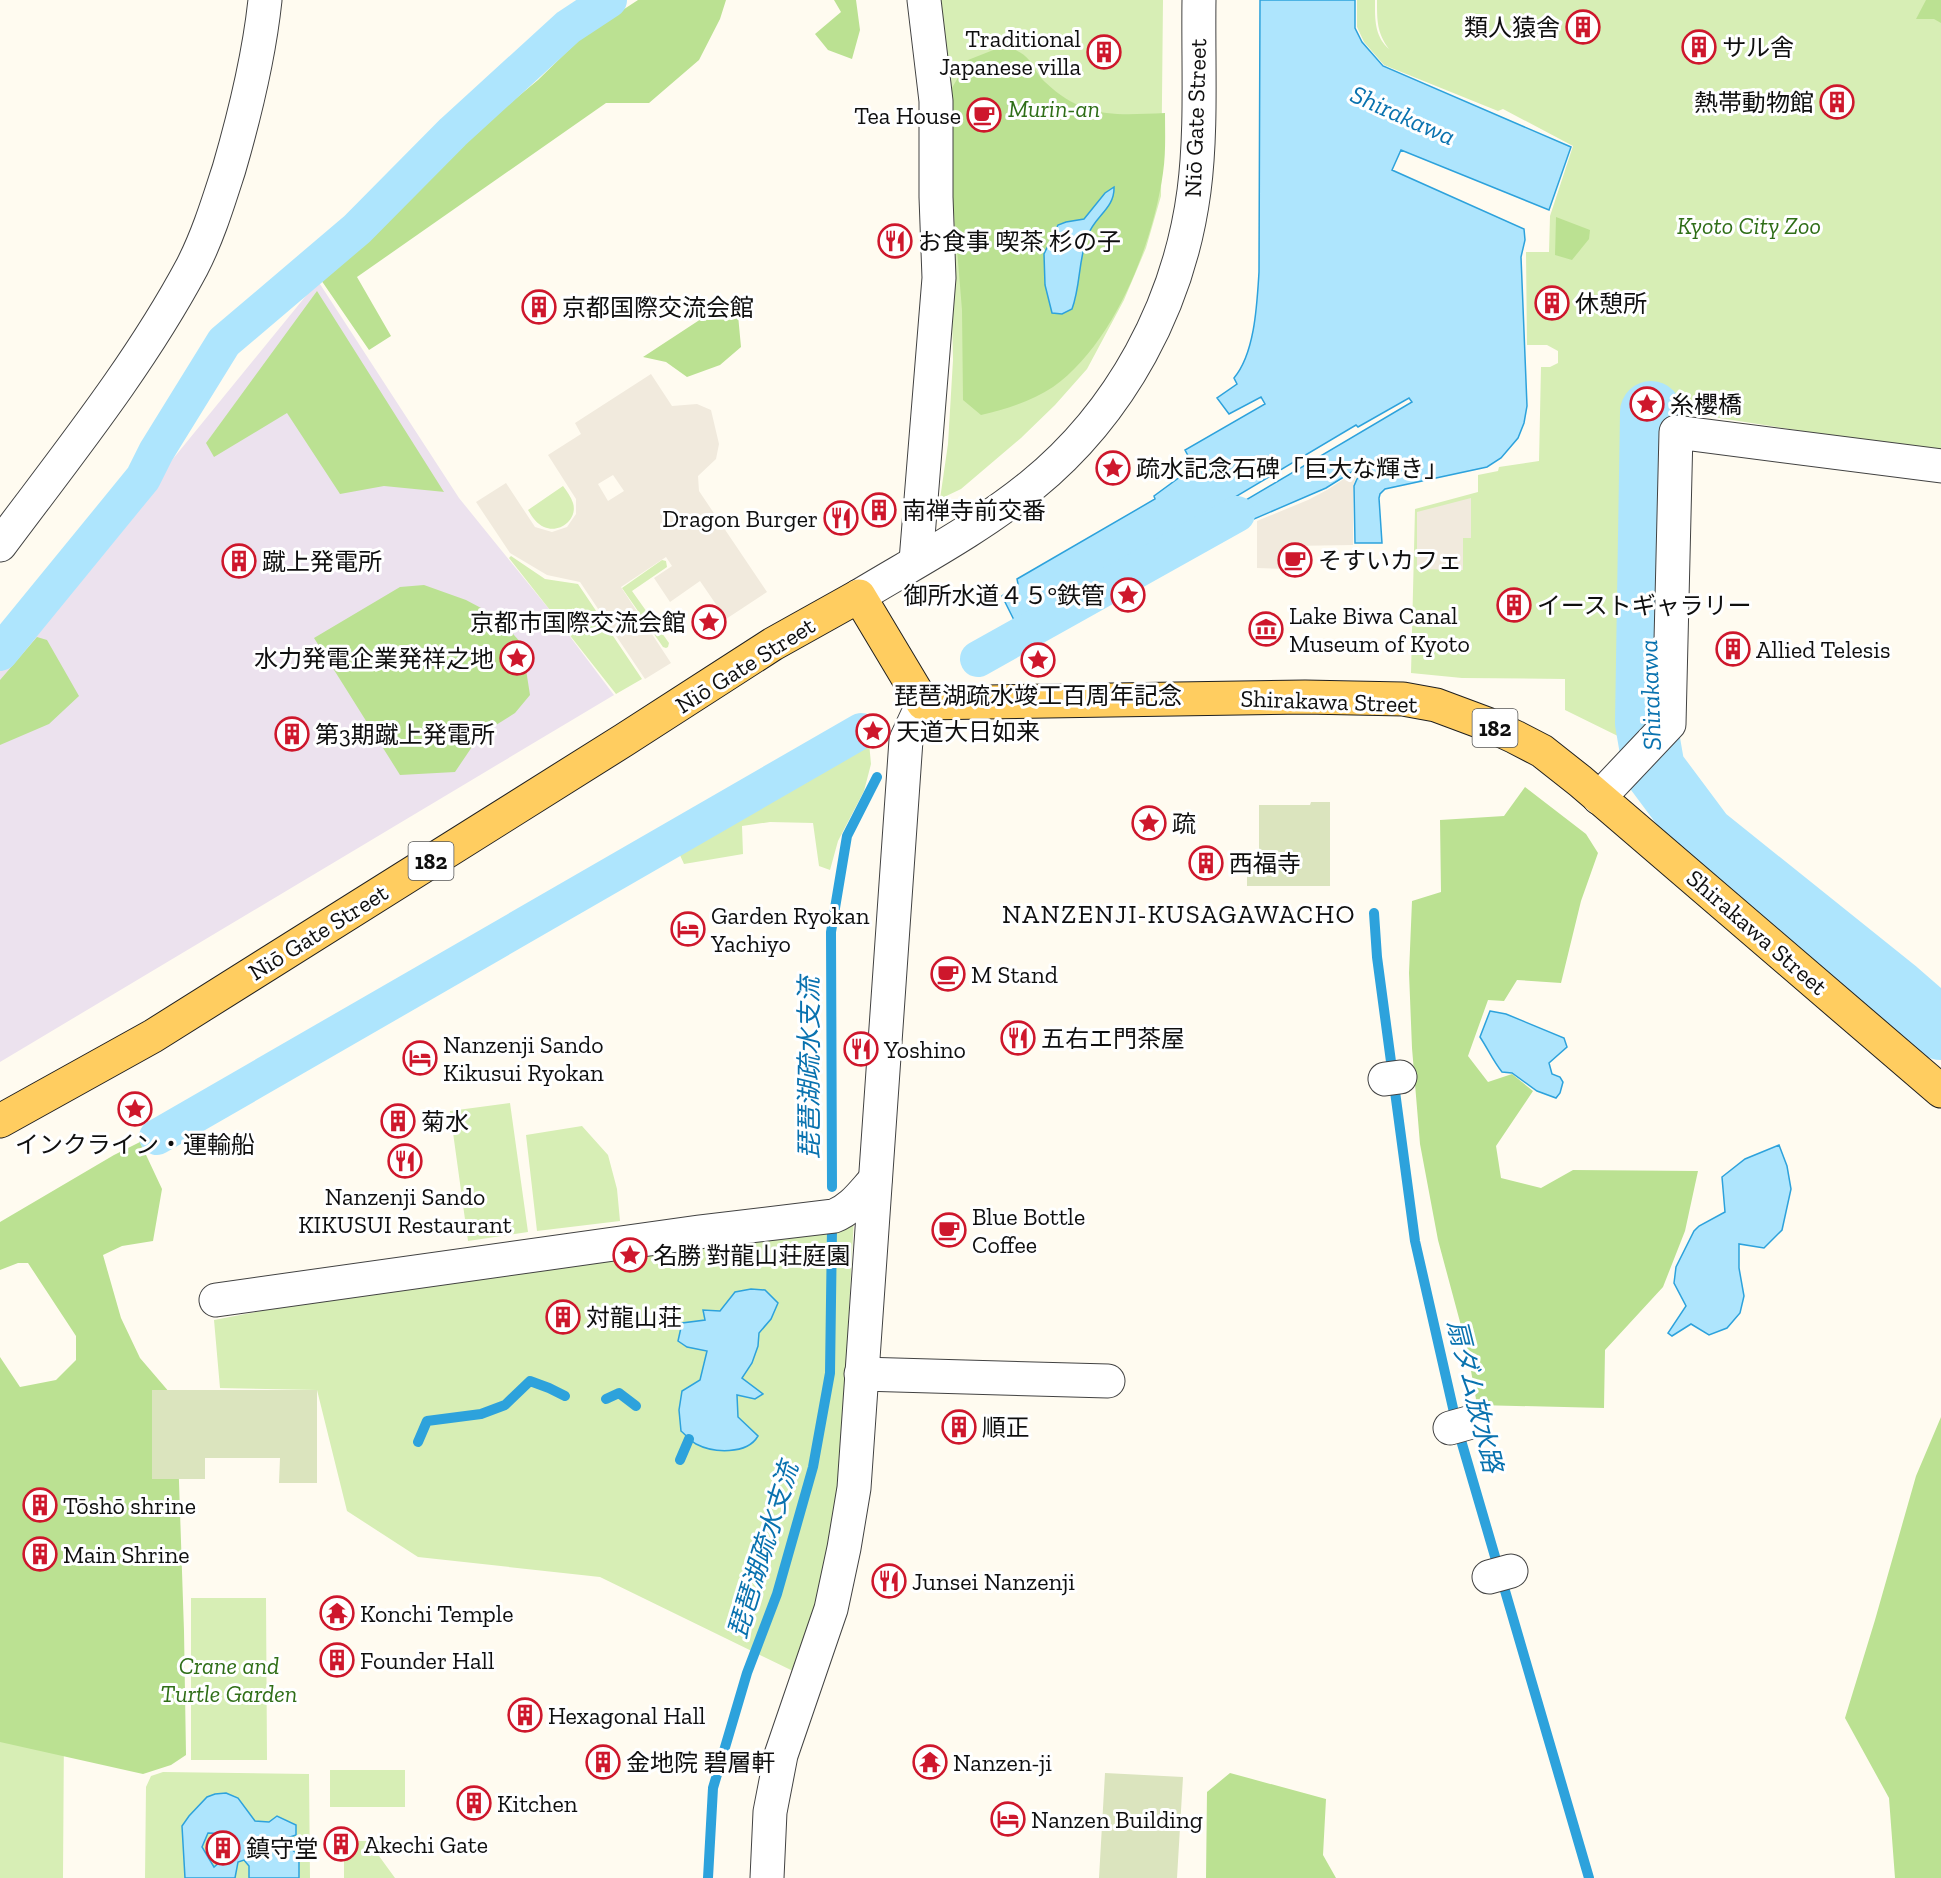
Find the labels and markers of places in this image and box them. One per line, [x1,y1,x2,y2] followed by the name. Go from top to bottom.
[1565,9,1601,45] building icon: 類人猿舎
[1464,13,1560,42] place label: 類人猿舎
[939,24,1081,81] place label: Traditional Japanese villa
[1681,29,1717,65] building icon: サル舎
[1722,33,1794,62] place label: サル舎
[1086,34,1122,70] building icon: Traditional Japanese villa
[1819,84,1855,120] building icon: 熱帯動物館
[1694,88,1814,117] place label: 熱帯動物館
[966,97,1002,133] cafe icon: Tea House
[854,101,961,130] place label: Tea House
[877,223,913,259] restaurant icon: お食事 喫茶 杉の子
[918,227,1121,256] place label: お食事 喫茶 杉の子
[1534,285,1570,321] building icon: 休憩所
[521,289,557,325] building icon: 京都国際交流会館
[1575,289,1647,318] place label: 休憩所
[562,293,754,322] place label: 京都国際交流会館
[1629,386,1665,422] place icon: 糸櫻橋
[1670,390,1742,419] place label: 糸櫻橋
[1095,450,1131,486] place icon: 疏水記念石碑「巨大な輝き」
[1136,454,1448,483] place label: 疏水記念石碑「巨大な輝き」
[861,492,897,528] building icon: 南禅寺前交番
[902,496,1046,525] place label: 南禅寺前交番
[823,500,859,536] restaurant icon: Dragon Burger
[662,504,818,533] place label: Dragon Burger
[1277,542,1313,578] cafe icon: そすいカフェ
[221,543,257,579] building icon: 蹴上発電所
[1318,546,1462,575] place label: そすいカフェ
[262,547,382,576] place label: 蹴上発電所
[1110,577,1146,613] place icon: 御所水道４５°鉄管
[903,581,1105,610] place label: 御所水道４５°鉄管
[1496,587,1532,623] building icon: イーストギャラリー
[1537,591,1752,620] place label: イーストギャラリー
[1289,601,1470,658] place label: Lake Biwa Canal Museum of Kyoto
[691,604,727,640] place icon: 京都市国際交流会館
[470,608,686,637] place label: 京都市国際交流会館
[1248,611,1284,647] museum icon: Lake Biwa Canal Museum of Kyoto
[1715,631,1751,667] building icon: Allied Telesis
[1756,635,1891,664] place label: Allied Telesis
[499,640,535,676] place icon: 水力発電企業発祥之地
[1020,642,1056,678] place icon: 琵琶湖疏水竣工百周年記念
[254,644,494,673] place label: 水力発電企業発祥之地
[894,681,1182,710] place label: 琵琶湖疏水竣工百周年記念
[855,713,891,749] place icon: 天道大日如来
[274,716,310,752] building icon: 第3期蹴上発電所
[896,717,1040,746] place label: 天道大日如来
[315,720,495,749] place label: 第3期蹴上発電所
[1131,805,1167,841] place icon: 疏
[1172,809,1196,838] place label: 疏
[1188,845,1224,881] building icon: 西福寺
[1229,849,1301,878] place label: 西福寺
[710,901,870,958] place label: Garden Ryokan Yachiyo
[670,911,706,947] hotel icon: Garden Ryokan Yachiyo
[930,956,966,992] cafe icon: M Stand
[971,960,1058,989] place label: M Stand
[1000,1020,1036,1056] restaurant icon: 五右エ門茶屋
[1041,1024,1185,1053] place label: 五右エ門茶屋
[443,1030,604,1087] place label: Nanzenji Sando Kikusui Ryokan
[843,1031,879,1067] restaurant icon: Yoshino
[883,1035,966,1064] place label: Yoshino
[402,1040,438,1076] hotel icon: Nanzenji Sando Kikusui Ryokan
[117,1091,153,1127] place icon: インクライン・運輸船
[380,1103,416,1139] building icon: 菊水
[421,1107,469,1136] place label: 菊水
[15,1130,255,1159] place label: インクライン・運輸船
[387,1143,423,1179] restaurant icon: Nanzenji Sando KIKUSUI Restaurant
[298,1182,512,1239] place label: Nanzenji Sando KIKUSUI Restaurant
[972,1202,1085,1259] place label: Blue Bottle Coffee
[931,1212,967,1248] cafe icon: Blue Bottle Coffee
[612,1237,648,1273] place icon: 名勝 對龍山荘庭園
[653,1241,850,1270] place label: 名勝 對龍山荘庭園
[545,1299,581,1335] building icon: 対龍山荘
[586,1303,682,1332] place label: 対龍山荘
[941,1409,977,1445] building icon: 順正
[982,1413,1030,1442] place label: 順正
[22,1487,58,1523] building icon: Tōshō shrine
[63,1491,196,1520] place label: Tōshō shrine
[22,1536,58,1572] building icon: Main Shrine
[63,1540,190,1569] place label: Main Shrine
[871,1563,907,1599] restaurant icon: Junsei Nanzenji
[912,1567,1075,1596] place label: Junsei Nanzenji
[319,1595,355,1631] temple icon: Konchi Temple
[360,1599,513,1628] place label: Konchi Temple
[319,1642,355,1678] building icon: Founder Hall
[360,1646,494,1675] place label: Founder Hall
[507,1697,543,1733] building icon: Hexagonal Hall
[548,1701,705,1730] place label: Hexagonal Hall
[585,1744,621,1780] building icon: 金地院 碧層軒
[912,1744,948,1780] temple icon: Nanzen-ji
[626,1748,775,1777] place label: 金地院 碧層軒
[953,1748,1052,1777] place label: Nanzen-ji
[456,1785,492,1821] building icon: Kitchen
[497,1789,578,1818] place label: Kitchen
[990,1801,1026,1837] hotel icon: Nanzen Building
[1031,1805,1203,1834] place label: Nanzen Building
[323,1826,359,1862] building icon: Akechi Gate
[205,1830,241,1866] building icon: 鎮守堂
[364,1830,488,1859] place label: Akechi Gate
[246,1834,318,1863] place label: 鎮守堂

